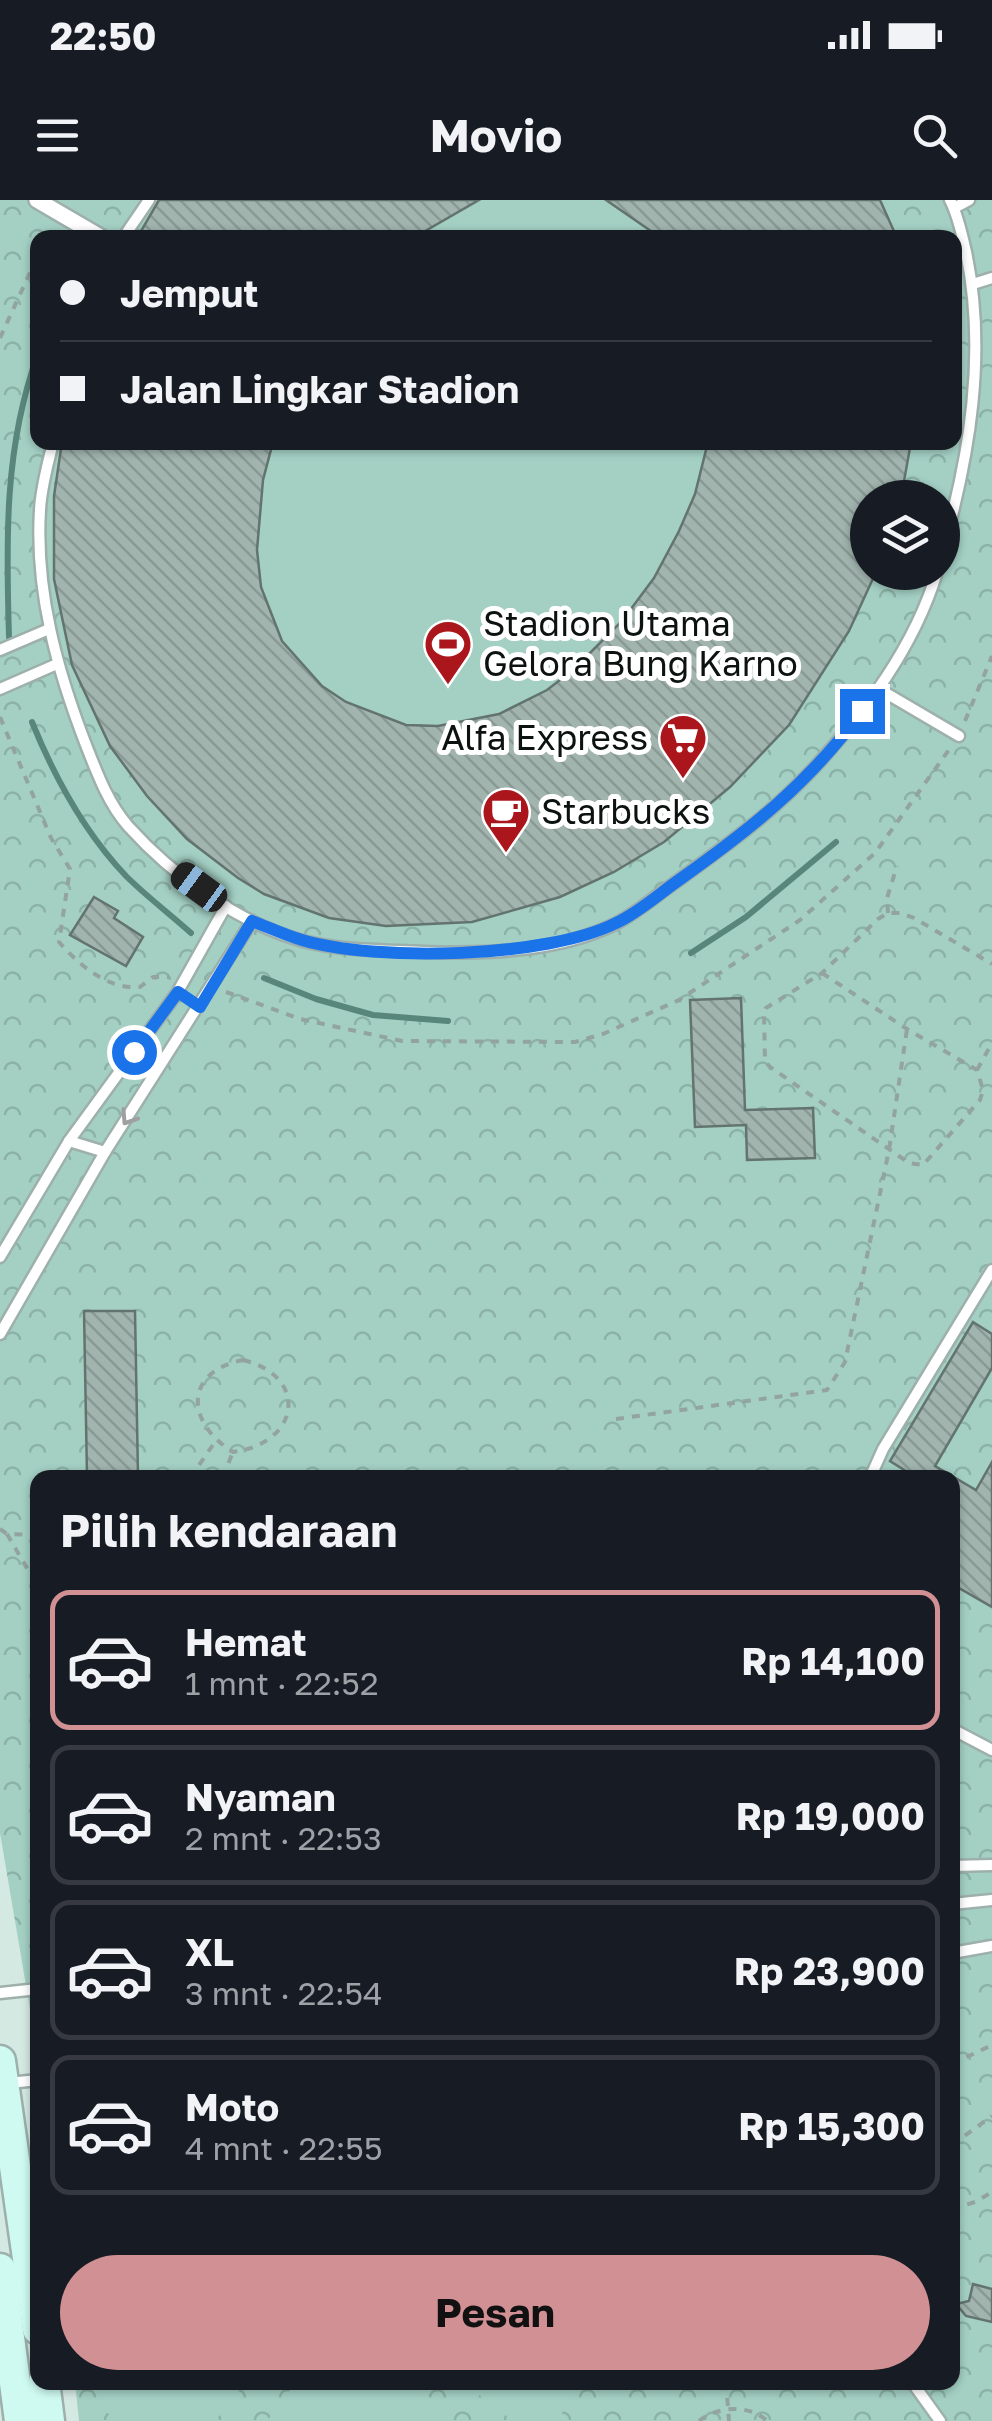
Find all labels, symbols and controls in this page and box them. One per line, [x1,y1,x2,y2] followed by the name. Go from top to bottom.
[50,13,156,58] text: 22:50
[30,108,85,163] icon: menu
[430,108,562,162] text: Movio
[907,108,962,163] icon: search
[120,270,259,315] text: Jemput
[120,366,519,411] text: Jalan Lingkar Stadion
[850,480,960,590] map controls
[850,480,960,590] button: layers
[483,602,798,684] place label: Stadion Utama Gelora Bung Karno
[422,618,474,686] sports icon: Stadion Utama Gelora Bung Karno
[840,689,885,734] route end
[657,712,709,780] supermarket icon: Alfa Express
[441,716,648,758] place label: Alfa Express
[480,786,532,854] cafe icon: Starbucks
[541,790,710,832] place label: Starbucks
[166,857,232,917] car
[112,1030,157,1075] route start
[121,1107,140,1125] one-way arrow
[60,1503,397,1557] text: Pilih kendaraan
[65,1615,155,1705] icon: car
[185,1619,307,1664] text: Hemat
[741,1638,925,1683] text: Rp 14,100
[185,1664,378,1702] text: 1 mnt · 22:52
[65,1770,155,1860] icon: car
[185,1774,336,1819] text: Nyaman
[736,1793,925,1838] text: Rp 19,000
[185,1819,382,1857] text: 2 mnt · 22:53
[65,1925,155,2015] icon: car
[185,1929,234,1974] text: XL
[734,1948,925,1993] text: Rp 23,900
[185,1974,383,2012] text: 3 mnt · 22:54
[65,2080,155,2170] icon: car
[185,2084,279,2129] text: Moto
[738,2103,925,2148] text: Rp 15,300
[185,2129,382,2167] text: 4 mnt · 22:55
[60,2255,930,2370] button: Pesan

